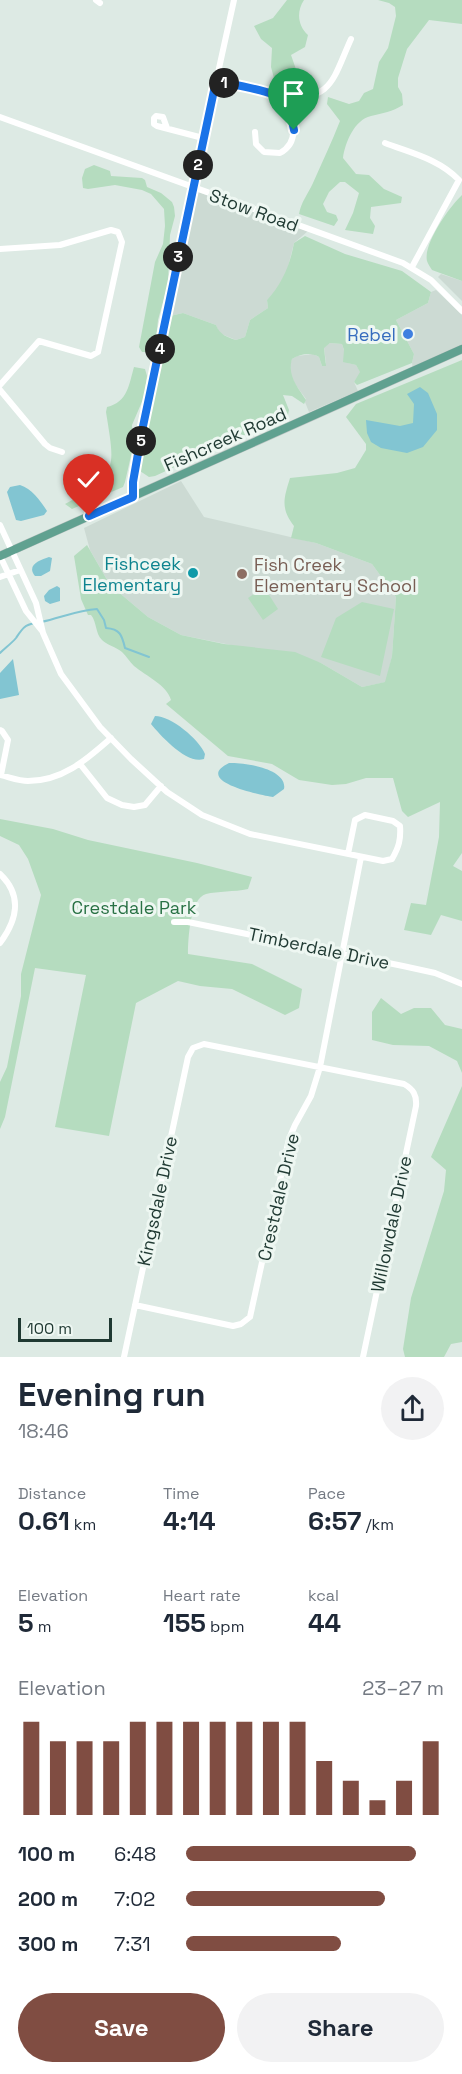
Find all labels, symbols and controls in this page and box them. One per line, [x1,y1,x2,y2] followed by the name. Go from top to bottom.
[209,68,239,98] pin: 1
[268,68,319,130] pin
[220,72,228,93] text: 1
[277,77,310,110] icon: arrive
[183,150,213,180] pin: 2
[193,154,203,175] text: 2
[206,183,302,237] street label: Stow Road
[163,242,193,272] pin: 3
[173,246,183,267] text: 3
[347,323,396,346] place label: Rebel
[401,327,415,341] marker: Rebel
[145,334,175,364] pin: 4
[155,338,165,359] text: 4
[160,402,290,476] street label: Fishcreek Road
[126,426,156,456] pin: 5
[136,430,146,451] text: 5
[63,454,114,516] pin
[72,463,105,496] icon: check
[83,552,181,596] place label: Fishceek Elementary
[254,553,417,597] place label: Fish Creek Elementary School
[186,566,200,580] marker: Fishceek Elementary
[235,567,249,581] marker: Fish Creek Elementary School
[72,896,197,919] park label: Crestdale Park
[246,922,392,974] street label: Timberdale Drive
[252,1131,304,1263] street label: Crestdale Drive
[132,1134,182,1268] street label: Kingsdale Drive
[365,1154,417,1294] street label: Willowdale Drive
[18,1315,112,1342] scale bar
[27,1318,72,1339] text: 100 m
[18,1374,206,1416] text: Evening run
[381,1377,444,1440] button: share
[18,1418,69,1444] text: 18:46
[18,1483,86,1504] text: Distance
[163,1483,199,1504] text: Time
[308,1483,345,1504] text: Pace
[18,1504,70,1538] text: 0.61
[163,1504,216,1538] text: 4:14
[308,1504,362,1538] text: 6:57
[70,1514,96,1535] text: km
[362,1514,394,1535] text: /km
[18,1585,88,1606] text: Elevation
[163,1585,241,1606] text: Heart rate
[308,1585,339,1606] text: kcal
[18,1606,34,1640] text: 5
[163,1606,206,1640] text: 155
[308,1606,341,1640] text: 44
[34,1616,51,1637] text: m
[206,1616,244,1637] text: bpm
[18,1675,106,1701] text: Elevation
[362,1675,444,1701] text: 23–27 m
[18,1841,75,1867] text: 100 m
[114,1841,156,1867] text: 6:48
[18,1886,78,1912] text: 200 m
[114,1886,155,1912] text: 7:02
[18,1931,78,1957] text: 300 m
[114,1931,151,1957] text: 7:31
[18,1993,225,2062] button: Save
[237,1993,444,2062] button: Share

